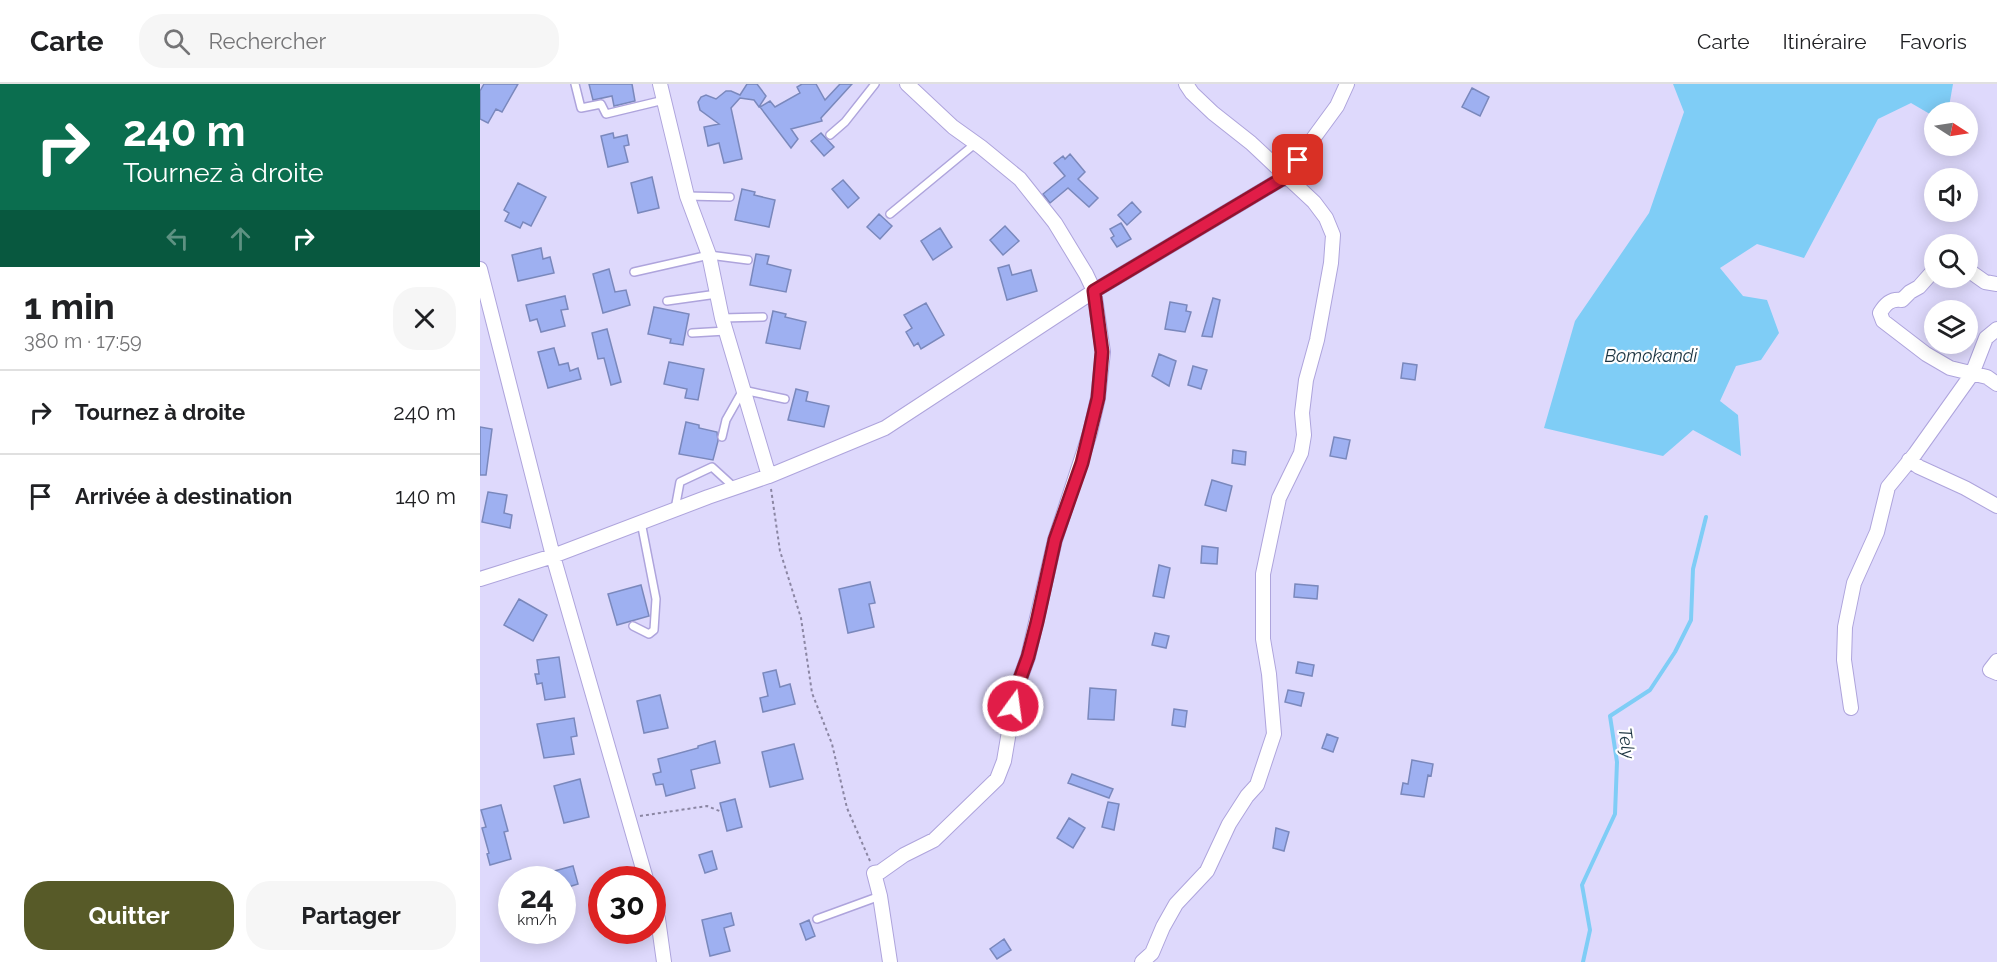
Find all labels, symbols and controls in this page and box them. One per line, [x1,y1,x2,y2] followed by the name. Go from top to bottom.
[139,14,559,68] search box
[30,25,103,58] text: Carte
[160,25,193,58] icon: search
[208,28,326,54] text: Rechercher
[1697,29,1749,54] text: Carte
[1782,29,1866,54] text: Itinéraire
[1899,29,1967,54] text: Favoris
[1924,102,1978,156] north arrow
[1924,102,1978,354] map controls
[123,107,246,156] text: 240 m
[24,108,102,186] icon: right
[1272,134,1323,185] pin
[1281,143,1314,176] icon: arrive
[123,157,324,188] text: Tournez à droite
[1924,168,1978,222] button: sound
[161,222,194,255] icon: left
[224,222,257,255] icon: ahead
[287,222,320,255] icon: right
[1924,234,1978,288] button: search
[24,285,115,327] text: 1 min
[393,287,456,350] button: close
[1924,300,1978,354] button: layers
[24,329,142,353] text: 380 m · 17:59
[1605,345,1699,366] water label: Bomokandi
[24,396,57,429] icon: right
[75,399,245,425] text: Tournez à droite
[393,399,456,425] text: 240 m
[24,480,57,513] icon: arrive
[75,483,292,509] text: Arrivée à destination
[395,483,456,509] text: 140 m
[981,674,1045,738] position arrow
[1614,726,1640,761] water label: Tely
[588,866,666,944] speed limit sign: 30
[520,880,554,915] text: 24
[24,881,234,950] button: Quitter
[246,881,456,950] button: Partager
[517,911,557,929] text: km/h

